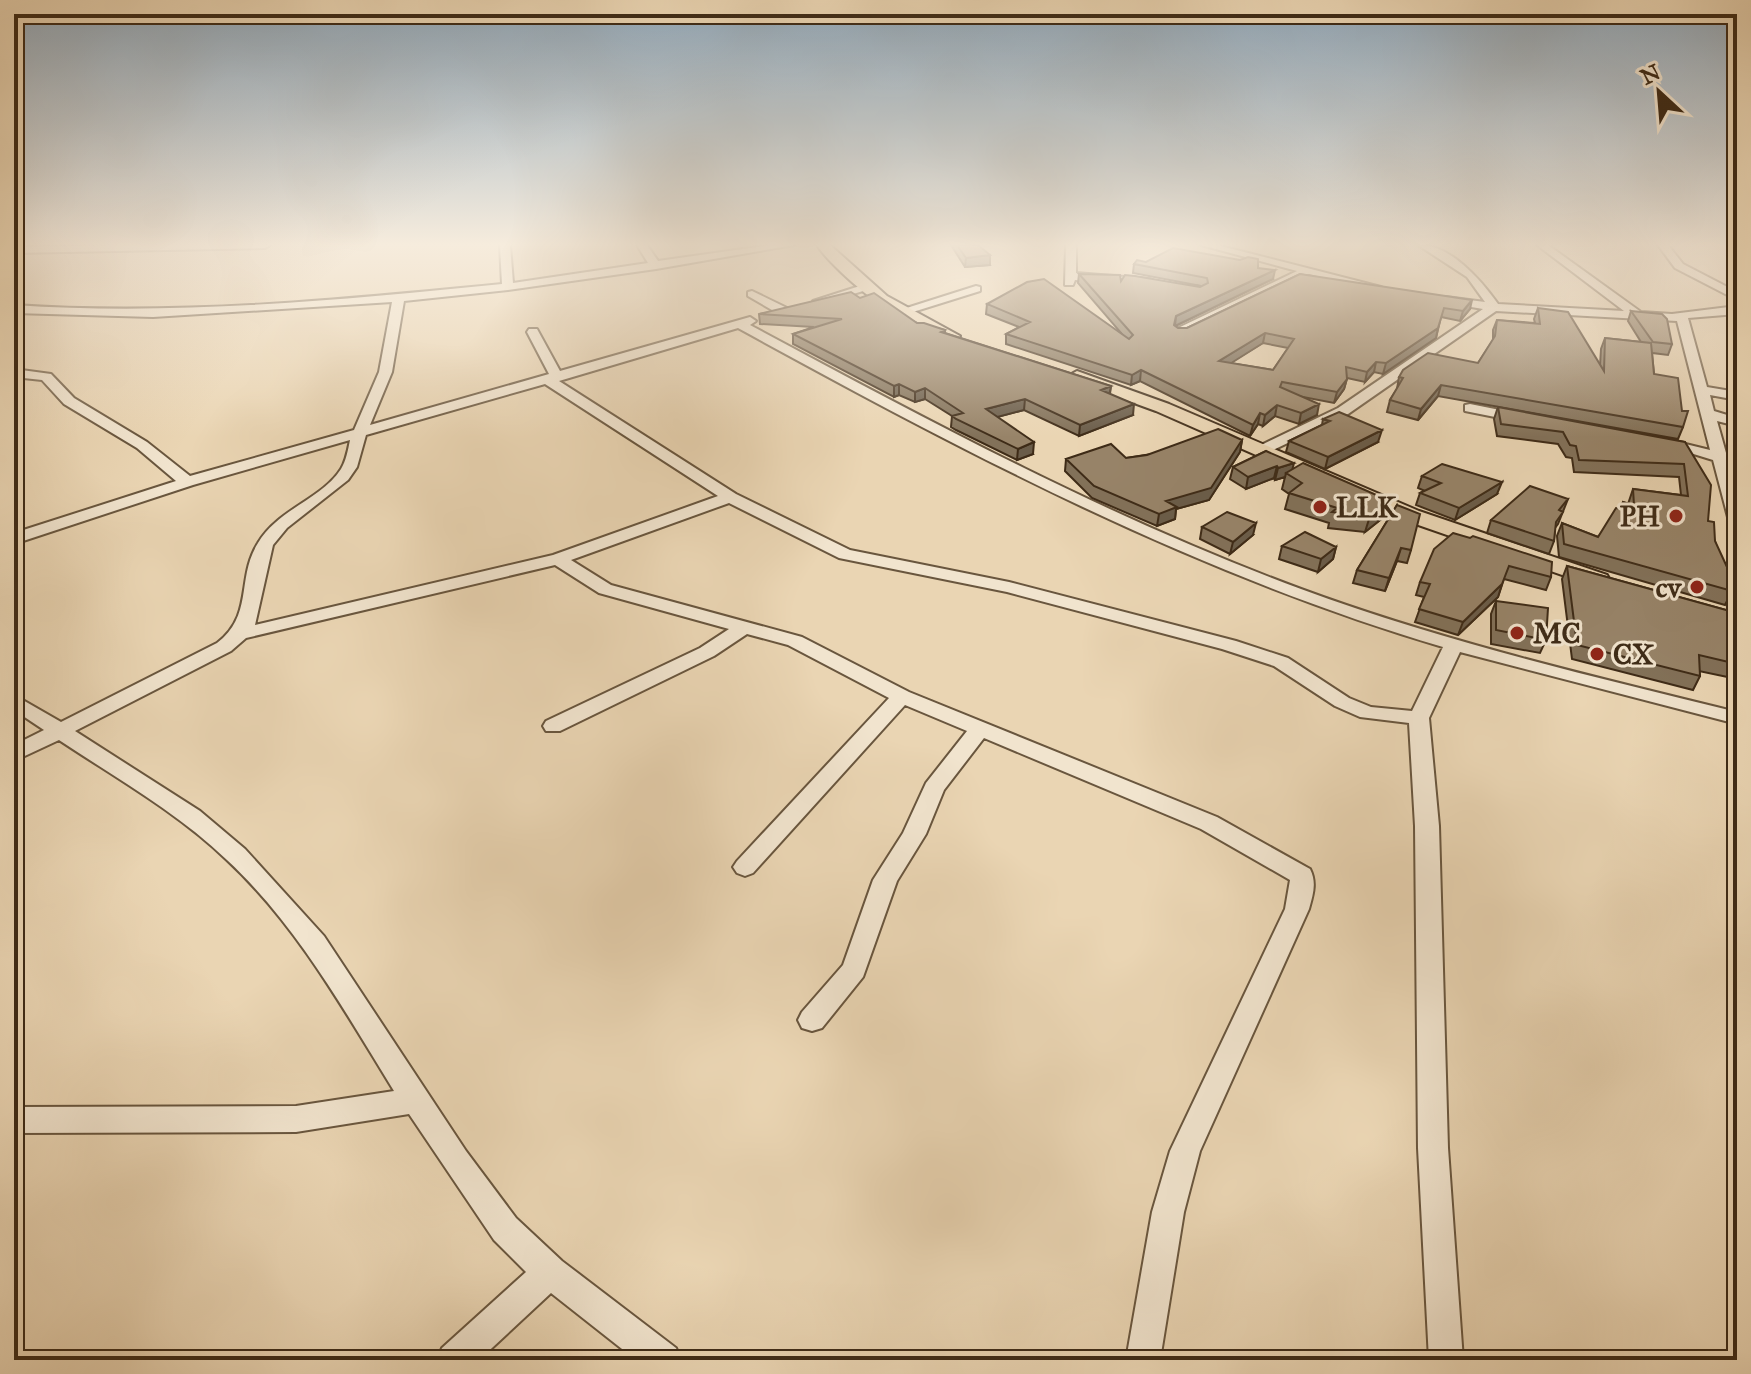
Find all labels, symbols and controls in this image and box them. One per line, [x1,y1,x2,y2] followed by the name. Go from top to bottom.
[1619,52,1699,132] north arrow
[1636,58,1665,91] text: N
[1336,490,1398,525] place label: LLK
[1311,498,1329,516] marker: LLK
[1620,499,1660,534] place label: PH
[1667,507,1685,525] marker: PH
[1656,570,1682,605] place label: cv
[1688,578,1706,596] marker: cv
[1533,616,1581,651] place label: MC
[1508,624,1526,642] marker: MC
[1613,637,1654,672] place label: CX
[1588,645,1606,663] marker: CX

